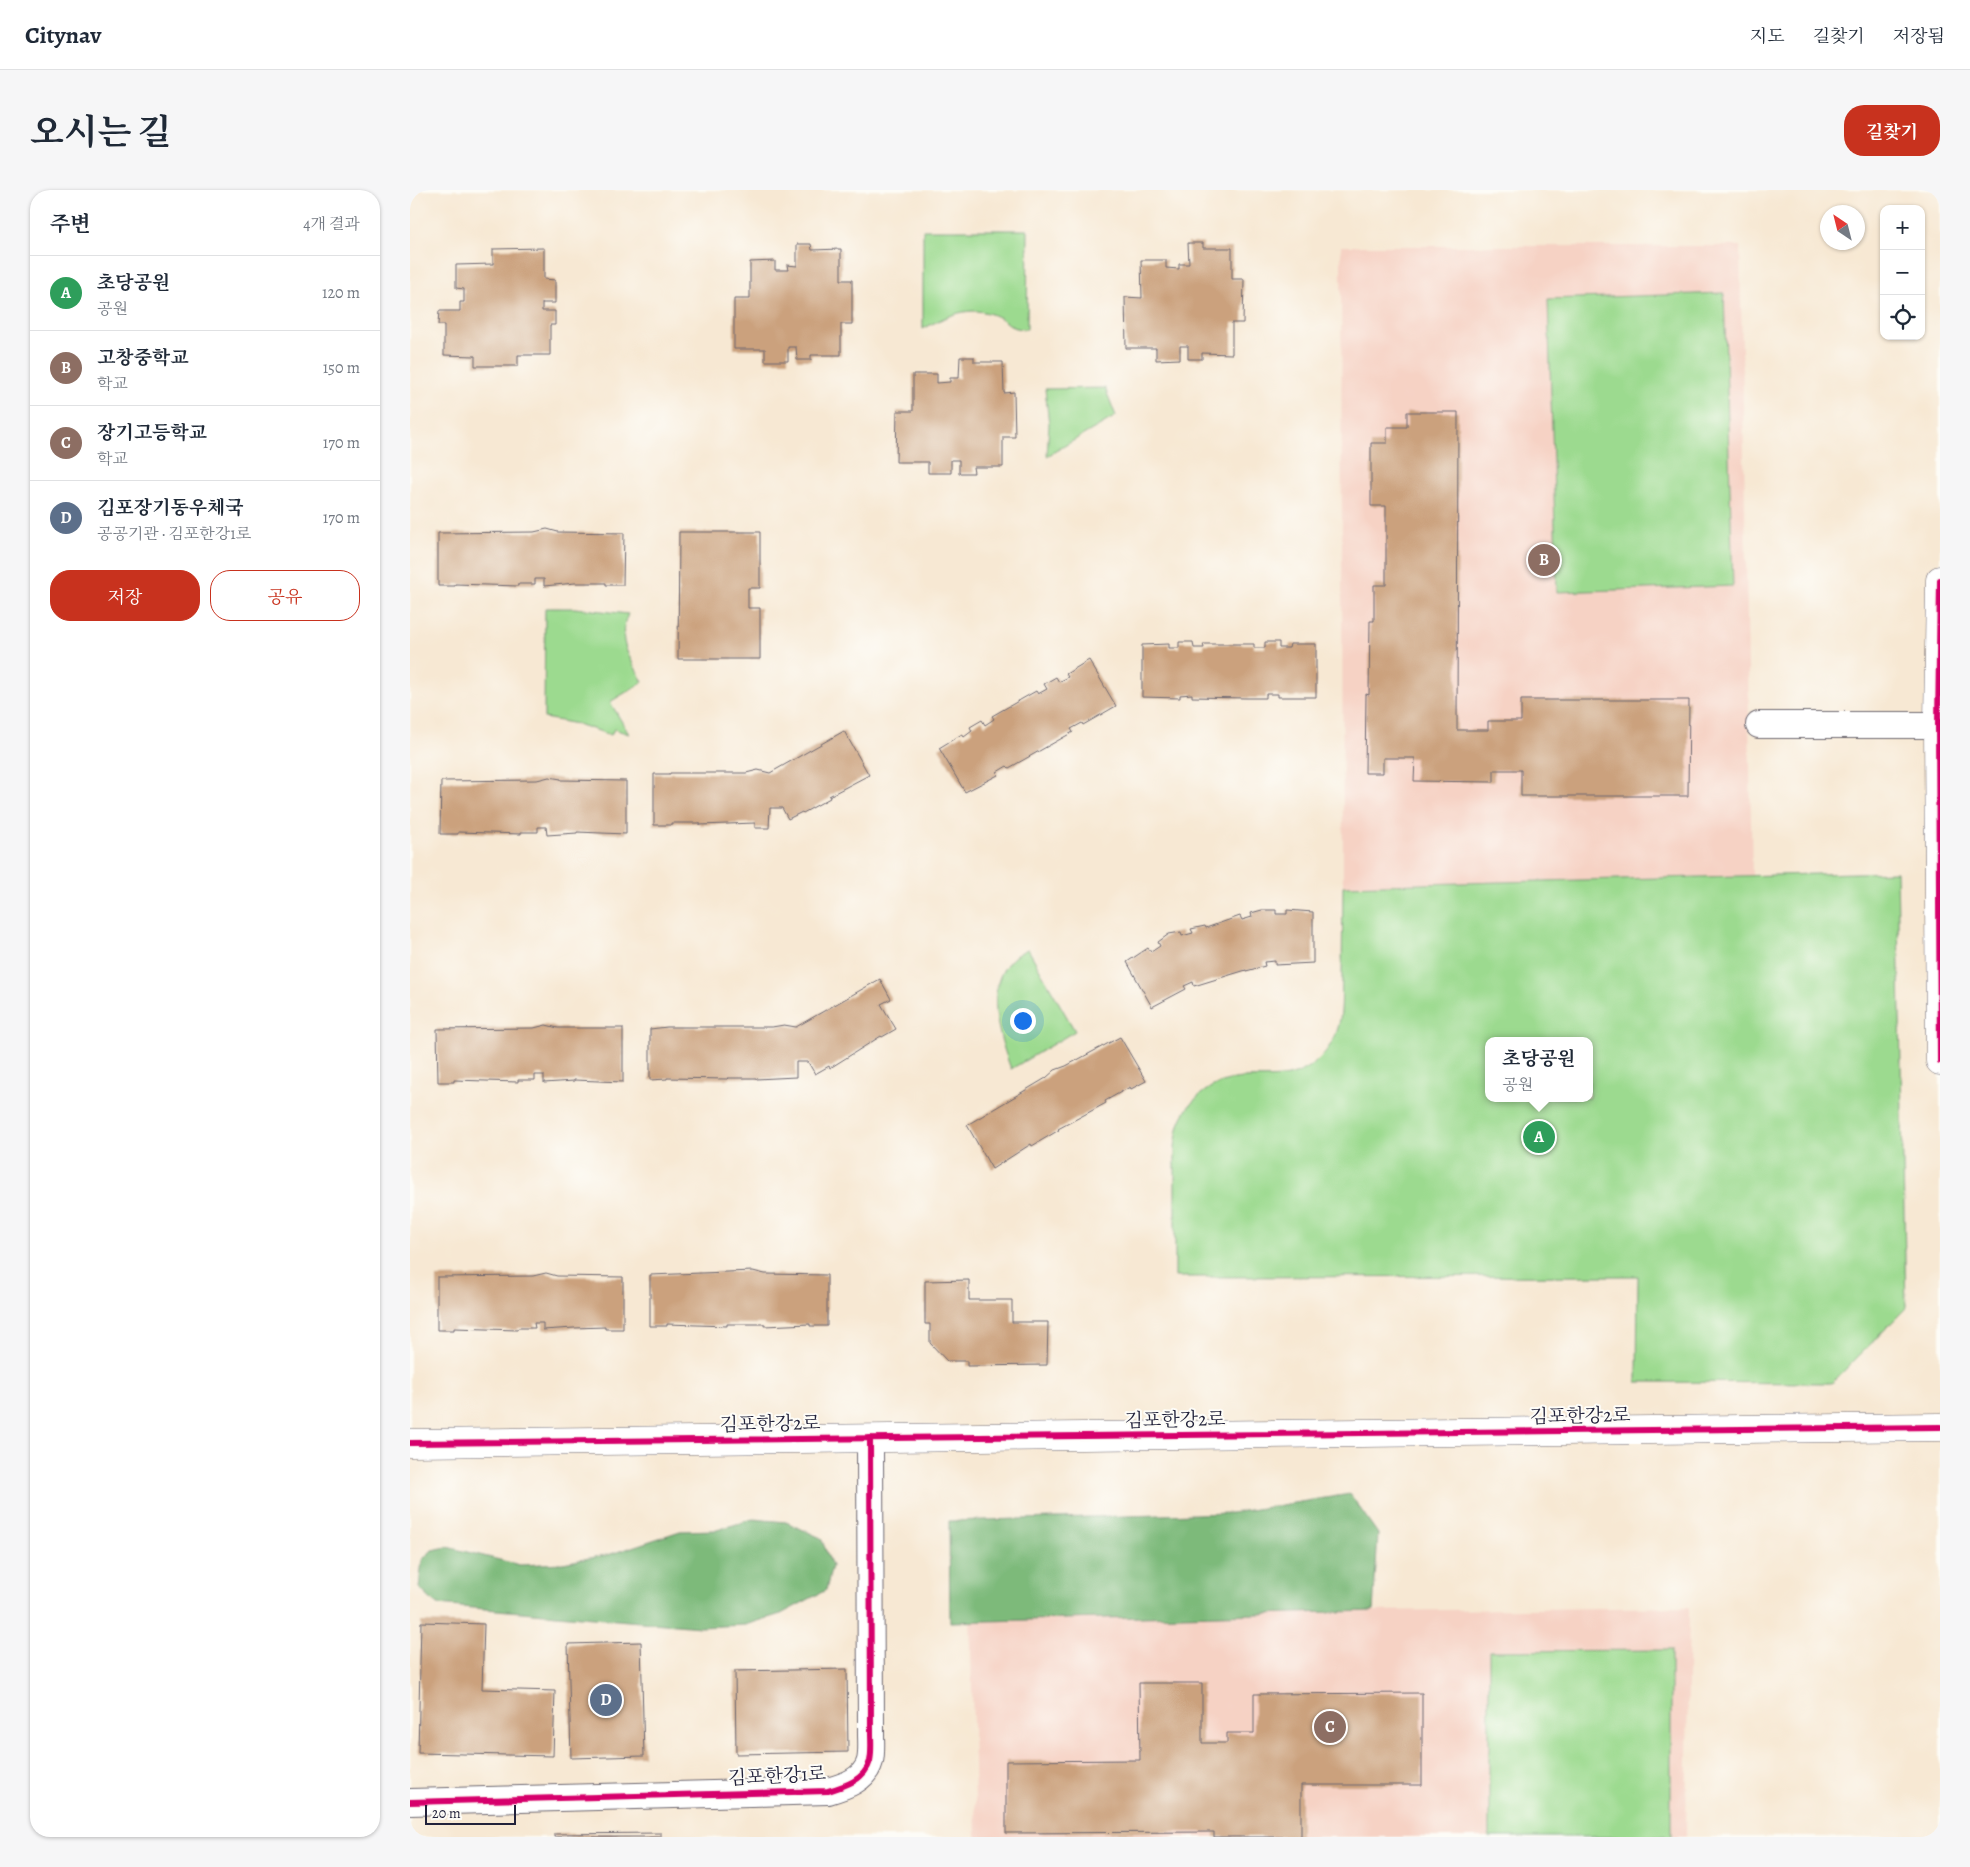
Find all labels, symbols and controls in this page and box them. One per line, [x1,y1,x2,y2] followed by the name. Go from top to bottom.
[25,19,101,51] text: Citynav
[1750,24,1785,48] text: 지도
[1813,24,1865,48] text: 길찾기
[1893,24,1945,48] text: 저장됨
[1844,105,1940,156] button: 길찾기
[30,108,171,156] text: 오시는 길
[1820,205,1865,250] north arrow
[1880,205,1925,340] map controls
[1880,205,1925,250] button: +
[50,210,91,238] text: 주변
[303,213,360,235] text: 4개 결과
[1880,250,1925,295] button: −
[97,270,170,296] text: 초당공원
[61,282,71,304] text: A
[322,282,360,304] text: 120 m
[1880,295,1925,340] button: locate
[97,298,128,320] text: 공원
[97,345,189,371] text: 고창중학교
[61,357,71,379] text: B
[323,357,360,379] text: 150 m
[97,373,128,395] text: 학교
[97,420,207,446] text: 장기고등학교
[61,432,71,454] text: C
[323,432,360,454] text: 170 m
[97,448,128,470] text: 학교
[97,495,244,521] text: 김포장기동우체국
[60,507,72,529] text: D
[323,507,360,529] text: 170 m
[97,523,251,545] text: 공공기관 · 김포한강1로
[1528,541,1560,579] pin: B
[50,570,200,621] button: 저장
[210,570,360,621] button: 공유
[1010,1008,1036,1034] your location
[1485,1037,1593,1102] popup
[1502,1046,1576,1072] text: 초당공원
[1502,1074,1533,1096] text: 공원
[1523,1118,1555,1156] pin: A
[1529,1402,1631,1430] street label: 김포한강2로
[1124,1406,1226,1434] street label: 김포한강2로
[719,1410,821,1438] street label: 김포한강2로
[590,1681,622,1719] pin: D
[1314,1708,1346,1746] pin: C
[727,1760,827,1792] street label: 김포한강1로
[425,1802,516,1825] scale bar
[432,1804,461,1823] text: 20 m

